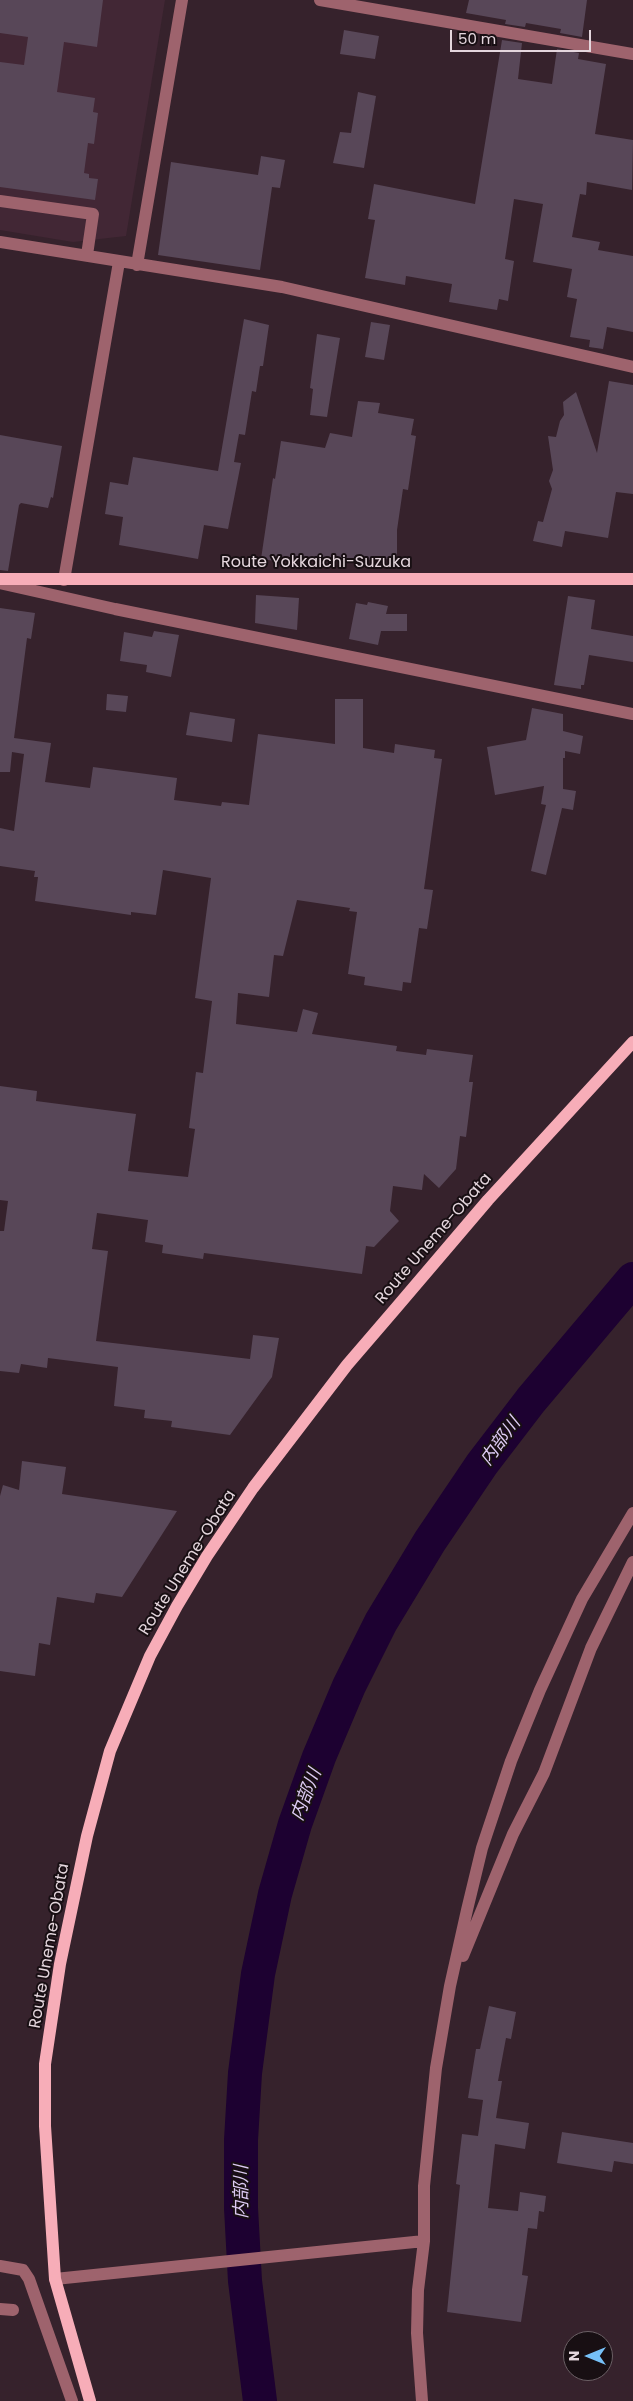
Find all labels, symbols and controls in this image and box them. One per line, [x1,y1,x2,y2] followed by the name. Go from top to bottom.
[453,20,594,52] scale bar
[458,28,496,49] text: 50 m
[221,553,411,573] street label: Route Yokkaichi-Suzuka
[372,1170,496,1308] street label: Route Uneme-Obata
[476,1414,526,1470] water label: 内部川
[136,1487,240,1639] street label: Route Uneme-Obata
[287,1766,327,1824] water label: 内部川
[26,1862,74,2030] street label: Route Uneme-Obata
[231,2165,253,2219] water label: 内部川
[563,2331,613,2381] north arrow
[564,2351,584,2361] text: N

